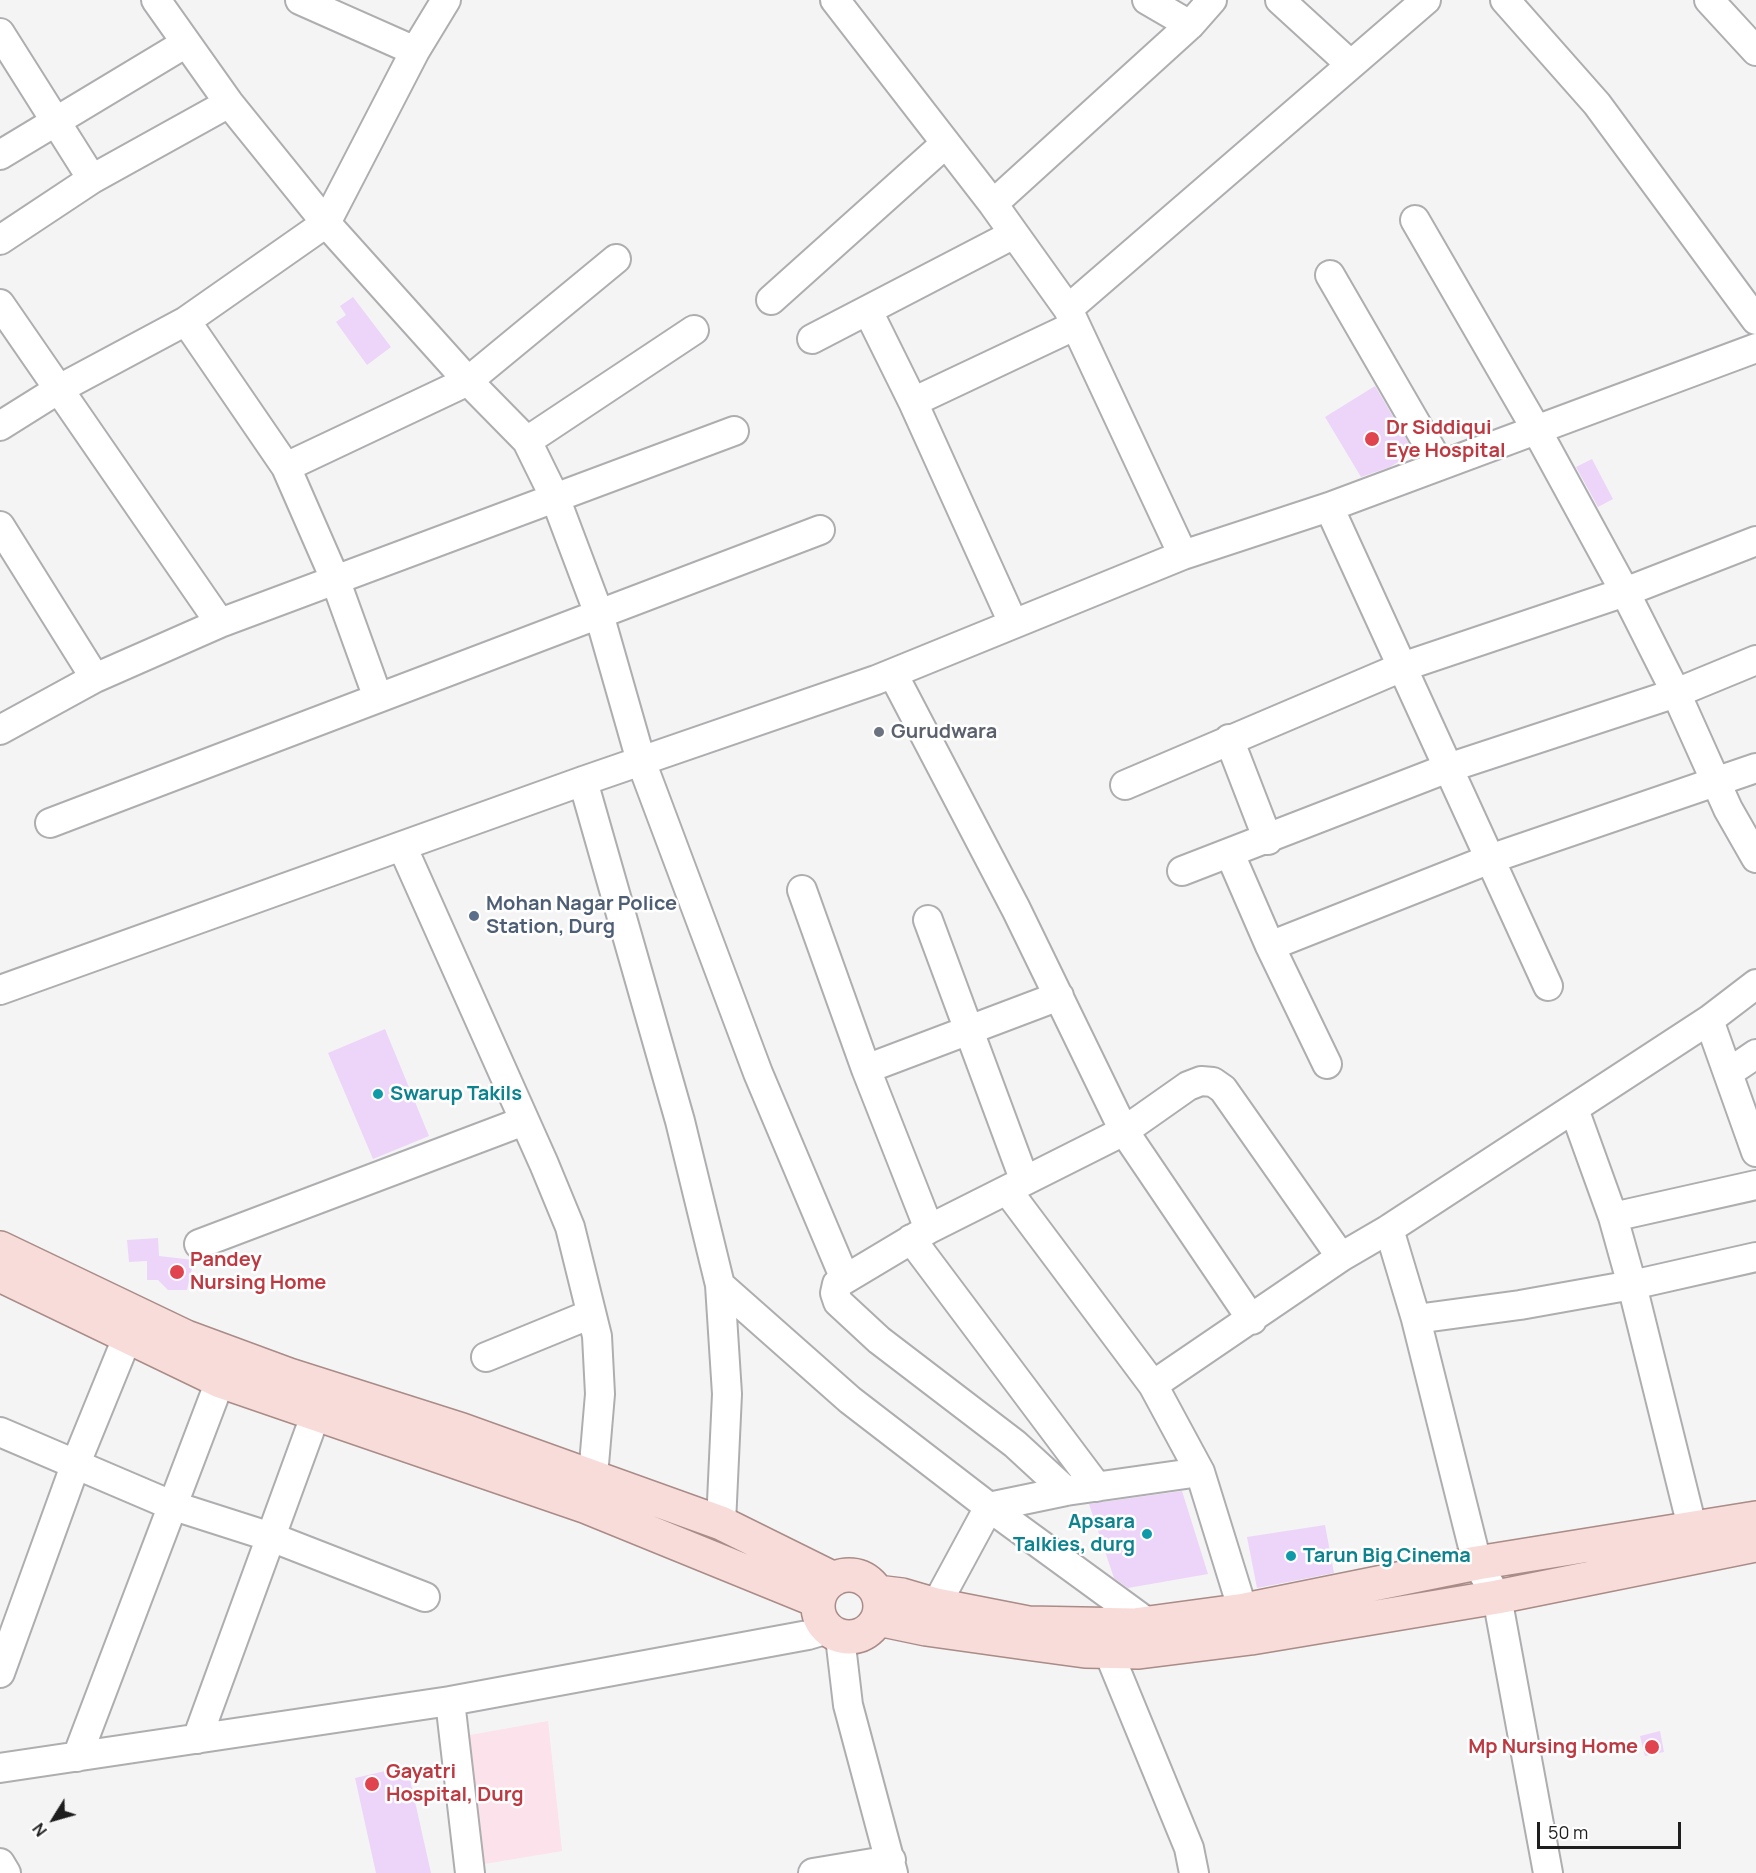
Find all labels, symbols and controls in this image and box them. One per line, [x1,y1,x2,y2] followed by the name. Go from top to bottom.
[1386,416,1506,463] place label: Dr Siddiqui Eye Hospital
[1363,430,1381,448] marker: Dr Siddiqui Eye Hospital
[891,720,997,744] place label: Gurudwara
[872,725,886,739] marker: Gurudwara
[486,892,677,939] place label: Mohan Nagar Police Station, Durg
[467,909,481,923] marker: Mohan Nagar Police Station, Durg
[390,1082,522,1106] place label: Swarup Takils
[371,1087,385,1101] marker: Swarup Takils
[190,1248,326,1295] place label: Pandey Nursing Home
[168,1263,186,1281] marker: Pandey Nursing Home
[1013,1510,1135,1557] place label: Apsara Talkies, durg
[1140,1527,1154,1541] marker: Apsara Talkies, durg
[1303,1544,1471,1568] place label: Tarun Big Cinema
[1284,1549,1298,1563] marker: Tarun Big Cinema
[1468,1735,1638,1759] place label: Mp Nursing Home
[1643,1738,1661,1756] marker: Mp Nursing Home
[386,1760,524,1807] place label: Gayatri Hospital, Durg
[363,1775,381,1793] marker: Gayatri Hospital, Durg
[24,1789,84,1849] north arrow
[1540,1810,1684,1848] scale bar
[27,1819,52,1841] text: N
[1548,1820,1588,1844] text: 50 m

